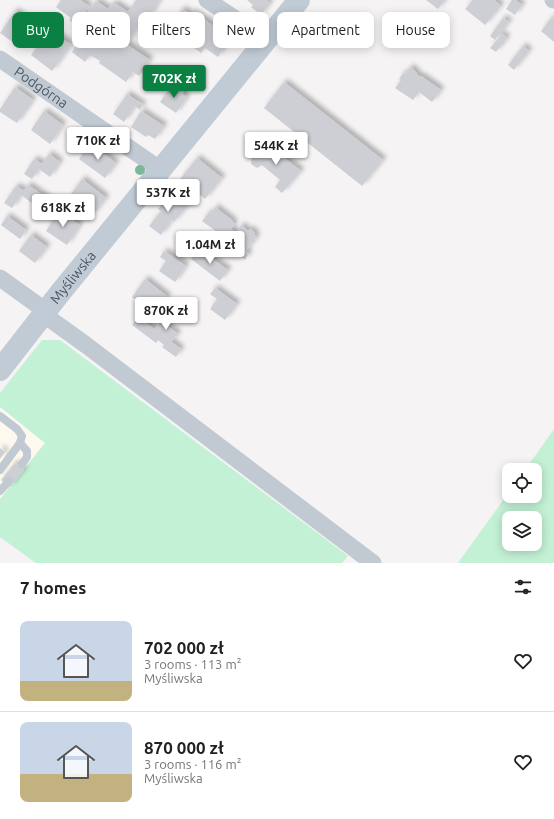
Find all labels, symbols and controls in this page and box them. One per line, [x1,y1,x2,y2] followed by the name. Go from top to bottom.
[12,12,64,48] chip: Buy
[72,12,130,48] chip: Rent
[138,12,205,48] chip: Filters
[213,12,269,48] chip: New
[277,12,374,48] chip: Apartment
[382,12,450,48] chip: House
[11,63,71,111] street label: Podgórna
[137,65,211,99] pin: 702K zł
[152,71,196,85] text: 702K zł
[61,127,135,161] pin: 710K zł
[239,132,313,166] pin: 544K zł
[76,133,120,147] text: 710K zł
[254,138,298,152] text: 544K zł
[131,179,205,213] pin: 537K zł
[146,185,190,199] text: 537K zł
[26,194,100,228] pin: 618K zł
[41,200,85,214] text: 618K zł
[169,231,251,265] pin: 1.04M zł
[185,237,235,251] text: 1.04M zł
[47,248,99,307] street label: Myśliwska
[129,297,203,331] pin: 870K zł
[144,303,188,317] text: 870K zł
[502,463,542,551] map controls
[502,463,542,503] button: locate
[502,511,542,551] button: layers
[512,576,534,598] icon: filters
[20,578,86,597] text: 7 homes
[52,637,100,685] icon: home
[144,638,224,657] text: 702 000 zł
[512,650,534,672] icon: heart
[144,657,241,671] text: 3 rooms · 113 m²
[144,671,203,685] text: Myśliwska
[52,738,100,786] icon: home
[144,738,224,757] text: 870 000 zł
[512,751,534,773] icon: heart
[144,757,241,771] text: 3 rooms · 116 m²
[144,771,203,785] text: Myśliwska

